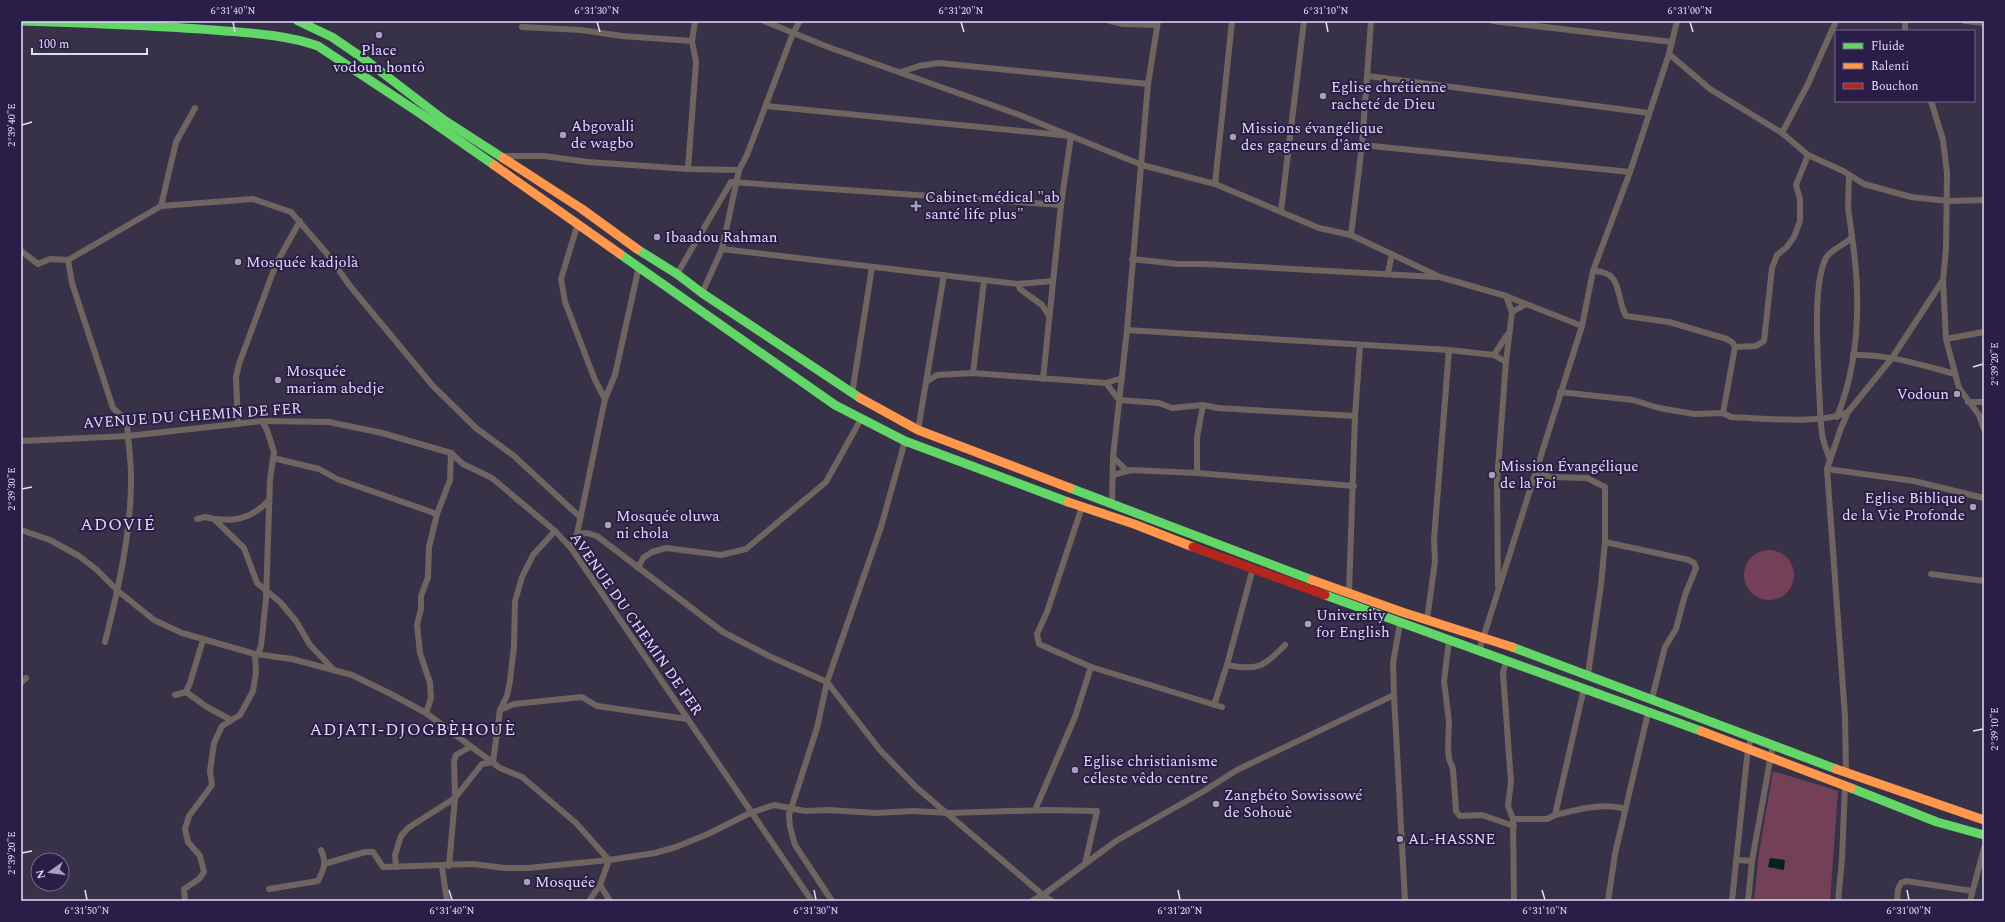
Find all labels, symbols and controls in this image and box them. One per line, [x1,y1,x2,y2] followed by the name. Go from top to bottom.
[211,3,256,19] text: 6°31'40"N
[575,3,620,19] text: 6°31'30"N
[939,3,984,19] text: 6°31'20"N
[1304,3,1349,19] text: 6°31'10"N
[1668,3,1713,19] text: 6°31'00"N
[32,30,147,56] scale bar
[374,30,384,40] marker: Place vodoun hontô
[1835,30,1975,102] legend
[38,35,69,54] text: 100 m
[1871,37,1905,56] text: Fluide
[332,39,425,79] place label: Place vodoun hontô
[1871,57,1909,76] text: Ralenti
[1331,76,1447,116] place label: Eglise chrétienne racheté de Dieu
[1871,77,1918,96] text: Bouchon
[1318,91,1328,101] marker: Eglise chrétienne racheté de Dieu
[4,103,20,147] text: 2°39'40"E
[571,115,634,155] place label: Abgovalli de wagbo
[1241,117,1384,157] place label: Missions évangélique des gagneurs d'âme
[558,130,568,140] marker: Abgovalli de wagbo
[1228,132,1238,142] marker: Missions évangélique des gagneurs d'âme
[925,186,1060,226] place label: Cabinet médical "ab santé life plus"
[910,200,922,212] marker: Cabinet médical "ab santé life plus"
[665,226,778,249] place label: Ibaadou Rahman
[652,232,662,242] marker: Ibaadou Rahman
[246,251,359,274] place label: Mosquée kadjolà
[233,257,243,267] marker: Mosquée kadjolà
[1987,342,2003,386] text: 2°39'20"E
[286,360,384,400] place label: Mosquée mariam abedje
[273,375,283,385] marker: Mosquée mariam abedje
[1897,383,1949,406] place label: Vodoun
[1952,389,1962,399] marker: Vodoun
[82,397,302,435] street label: AVENUE DU CHEMIN DE FER
[1500,455,1639,495] place label: Mission Évangélique de la Foi
[4,467,20,511] text: 2°39'30"E
[1487,470,1497,480] marker: Mission Évangélique de la Foi
[1842,487,1965,527] place label: Eglise Biblique de la Vie Profonde
[1968,502,1978,512] marker: Eglise Biblique de la Vie Profonde
[616,505,720,545] place label: Mosquée oluwa ni chola
[80,512,156,538] district label: ADOVIÉ
[603,520,613,530] marker: Mosquée oluwa ni chola
[564,528,708,720] street label: AVENUE DU CHEMIN DE FER
[1316,604,1390,644] place label: University for English
[1303,619,1313,629] marker: University for English
[1987,707,2003,751] text: 2°39'10"E
[310,717,516,743] district label: ADJATI-DJOGBÈHOUÈ
[1083,750,1218,790] place label: Eglise christianisme céleste vêdo centre
[1070,765,1080,775] marker: Eglise christianisme céleste vêdo centre
[1224,784,1363,824] place label: Zangbéto Sowissowé de Sohouè
[1211,799,1221,809] marker: Zangbéto Sowissowé de Sohouè
[1408,828,1495,851] place label: AL-HASSNE
[4,831,20,875] text: 2°39'20"E
[1395,834,1405,844] marker: AL-HASSNE
[30,852,70,892] north arrow
[31,868,50,881] text: N
[535,871,595,894] place label: Mosquée
[522,877,532,887] marker: Mosquée
[65,903,110,919] text: 6°31'50"N
[430,903,475,919] text: 6°31'40"N
[794,903,839,919] text: 6°31'30"N
[1158,903,1203,919] text: 6°31'20"N
[1523,903,1568,919] text: 6°31'10"N
[1887,903,1932,919] text: 6°31'00"N

